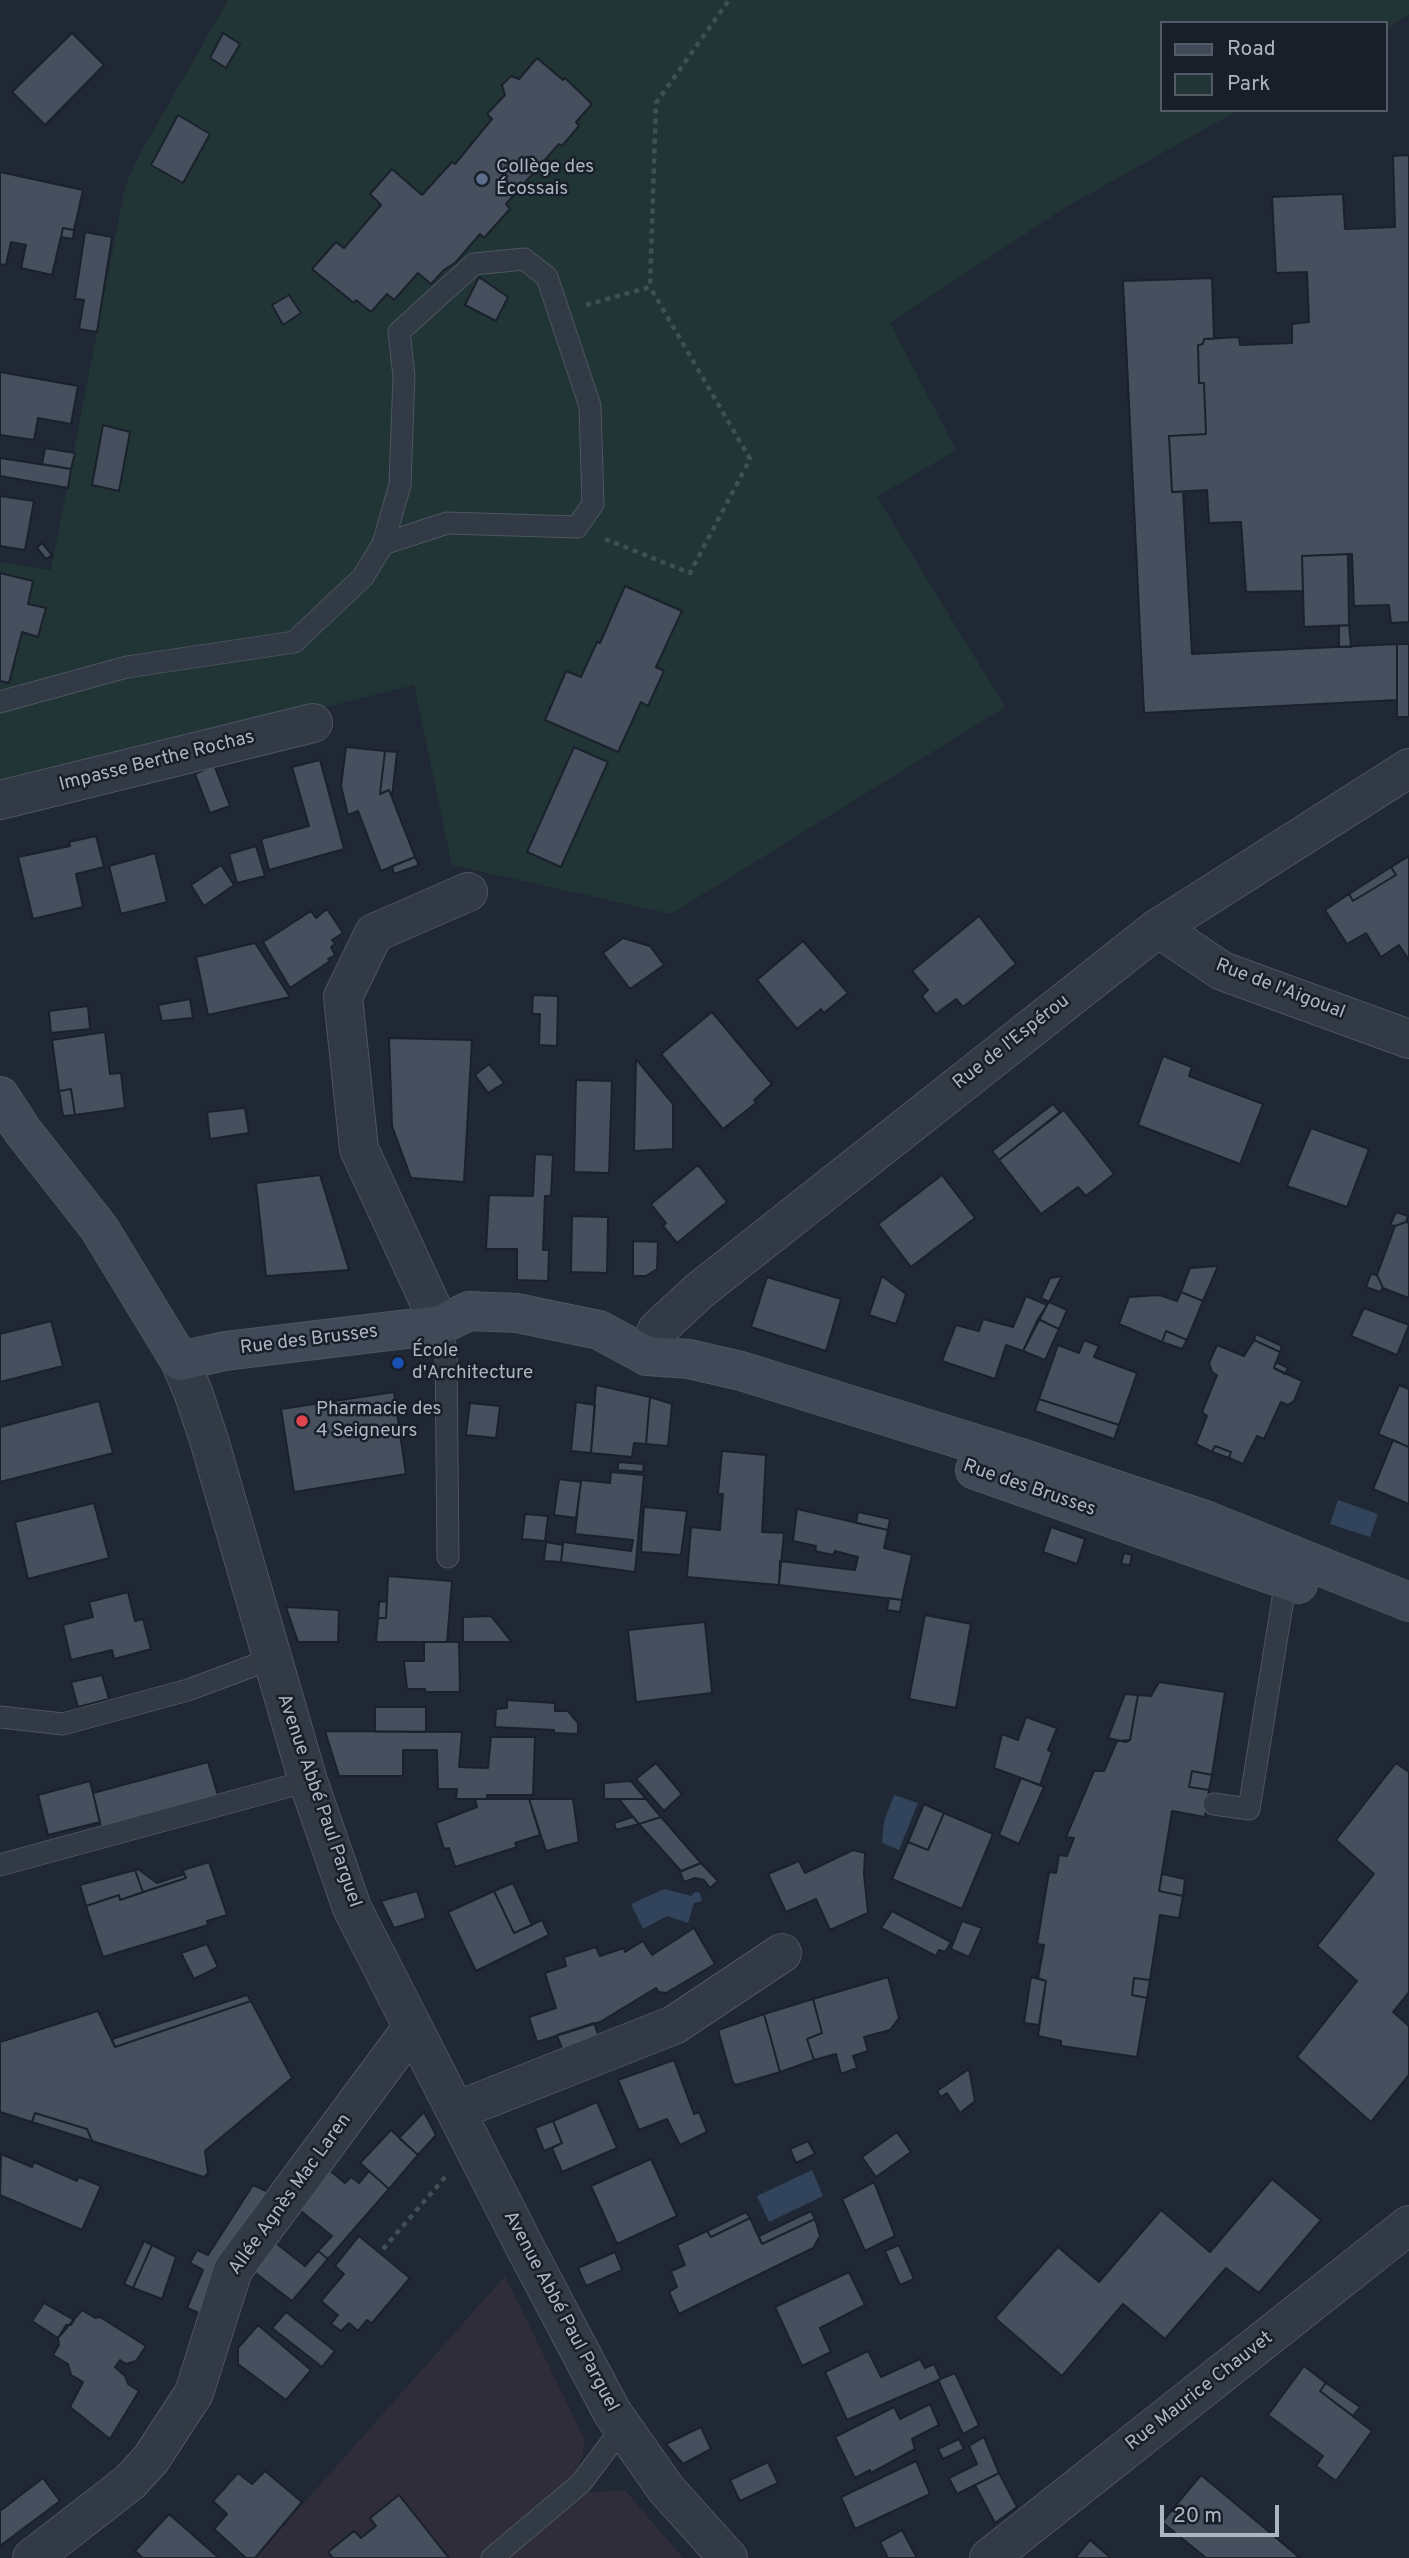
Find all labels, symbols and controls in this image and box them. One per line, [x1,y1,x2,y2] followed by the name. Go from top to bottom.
[1160,21,1388,112] legend
[1227,36,1276,63] text: Road
[1227,71,1270,98] text: Park
[496,157,594,201] place label: Collège des Écossais
[474,171,490,187] marker: Collège des Écossais
[57,727,257,797] street label: Impasse Berthe Rochas
[1212,955,1348,1025] street label: Rue de l'Aigoual
[949,990,1075,1096] street label: Rue de l'Espérou
[239,1321,379,1361] street label: Rue des Brusses
[412,1341,533,1385] place label: École d'Architecture
[390,1355,406,1371] marker: École d'Architecture
[316,1399,441,1443] place label: Pharmacie des 4 Seigneurs
[294,1413,310,1429] marker: Pharmacie des 4 Seigneurs
[960,1456,1098,1522] street label: Rue des Brusses
[271,1691,365,1911] street label: Avenue Abbé Paul Parguel
[225,2110,357,2280] street label: Allée Agnès Mac Laren
[497,2208,623,2416] street label: Avenue Abbé Paul Parguel
[1122,2327,1278,2457] street label: Rue Maurice Chauvet
[1164,2492,1283,2536] scale bar
[1173,2503,1222,2530] text: 20 m

